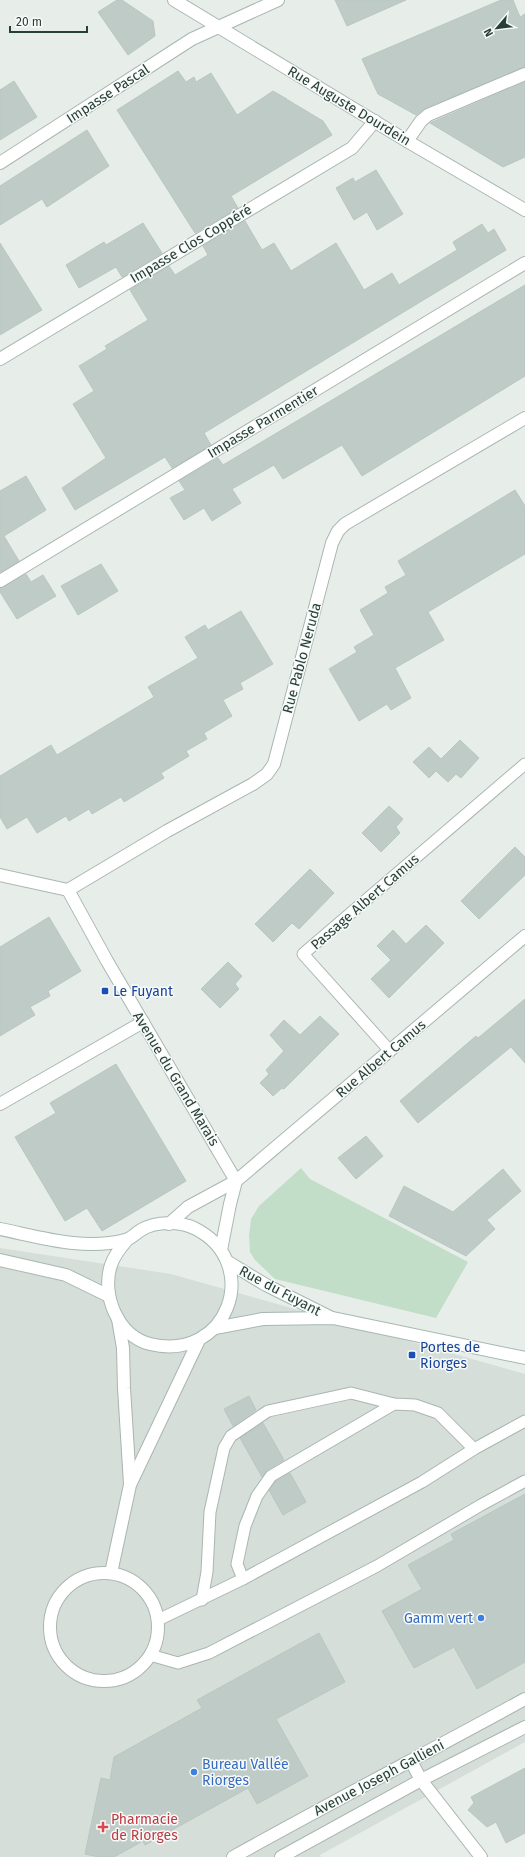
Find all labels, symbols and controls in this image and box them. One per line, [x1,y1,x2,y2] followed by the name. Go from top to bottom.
[10,8,87,34] scale bar
[477,8,517,48] north arrow
[16,15,42,29] text: 20 m
[481,26,496,39] text: N
[63,61,153,127] street label: Impasse Pascal
[284,63,414,149] street label: Rue Auguste Dourdein
[127,201,255,287] street label: Impasse Clos Coppéré
[204,382,322,462] street label: Impasse Parmentier
[279,601,325,715] street label: Rue Pablo Neruda
[307,850,423,954] street label: Passage Albert Camus
[113,983,174,1000] place label: Le Fuyant
[100,986,110,996] marker: Le Fuyant
[129,1009,223,1150] street label: Avenue du Grand Marais
[333,1016,430,1102] street label: Rue Albert Camus
[236,1262,325,1320] street label: Rue du Fuyant
[420,1339,480,1372] place label: Portes de Riorges
[407,1350,417,1360] marker: Portes de Riorges
[404,1610,474,1627] place label: Gamm vert
[476,1613,486,1623] marker: Gamm vert
[311,1736,447,1820] street label: Avenue Joseph Gallieni
[202,1756,289,1789] place label: Bureau Vallée Riorges
[189,1767,199,1777] marker: Bureau Vallée Riorges
[111,1811,178,1844] place label: Pharmacie de Riorges
[98,1822,108,1832] marker: Pharmacie de Riorges

